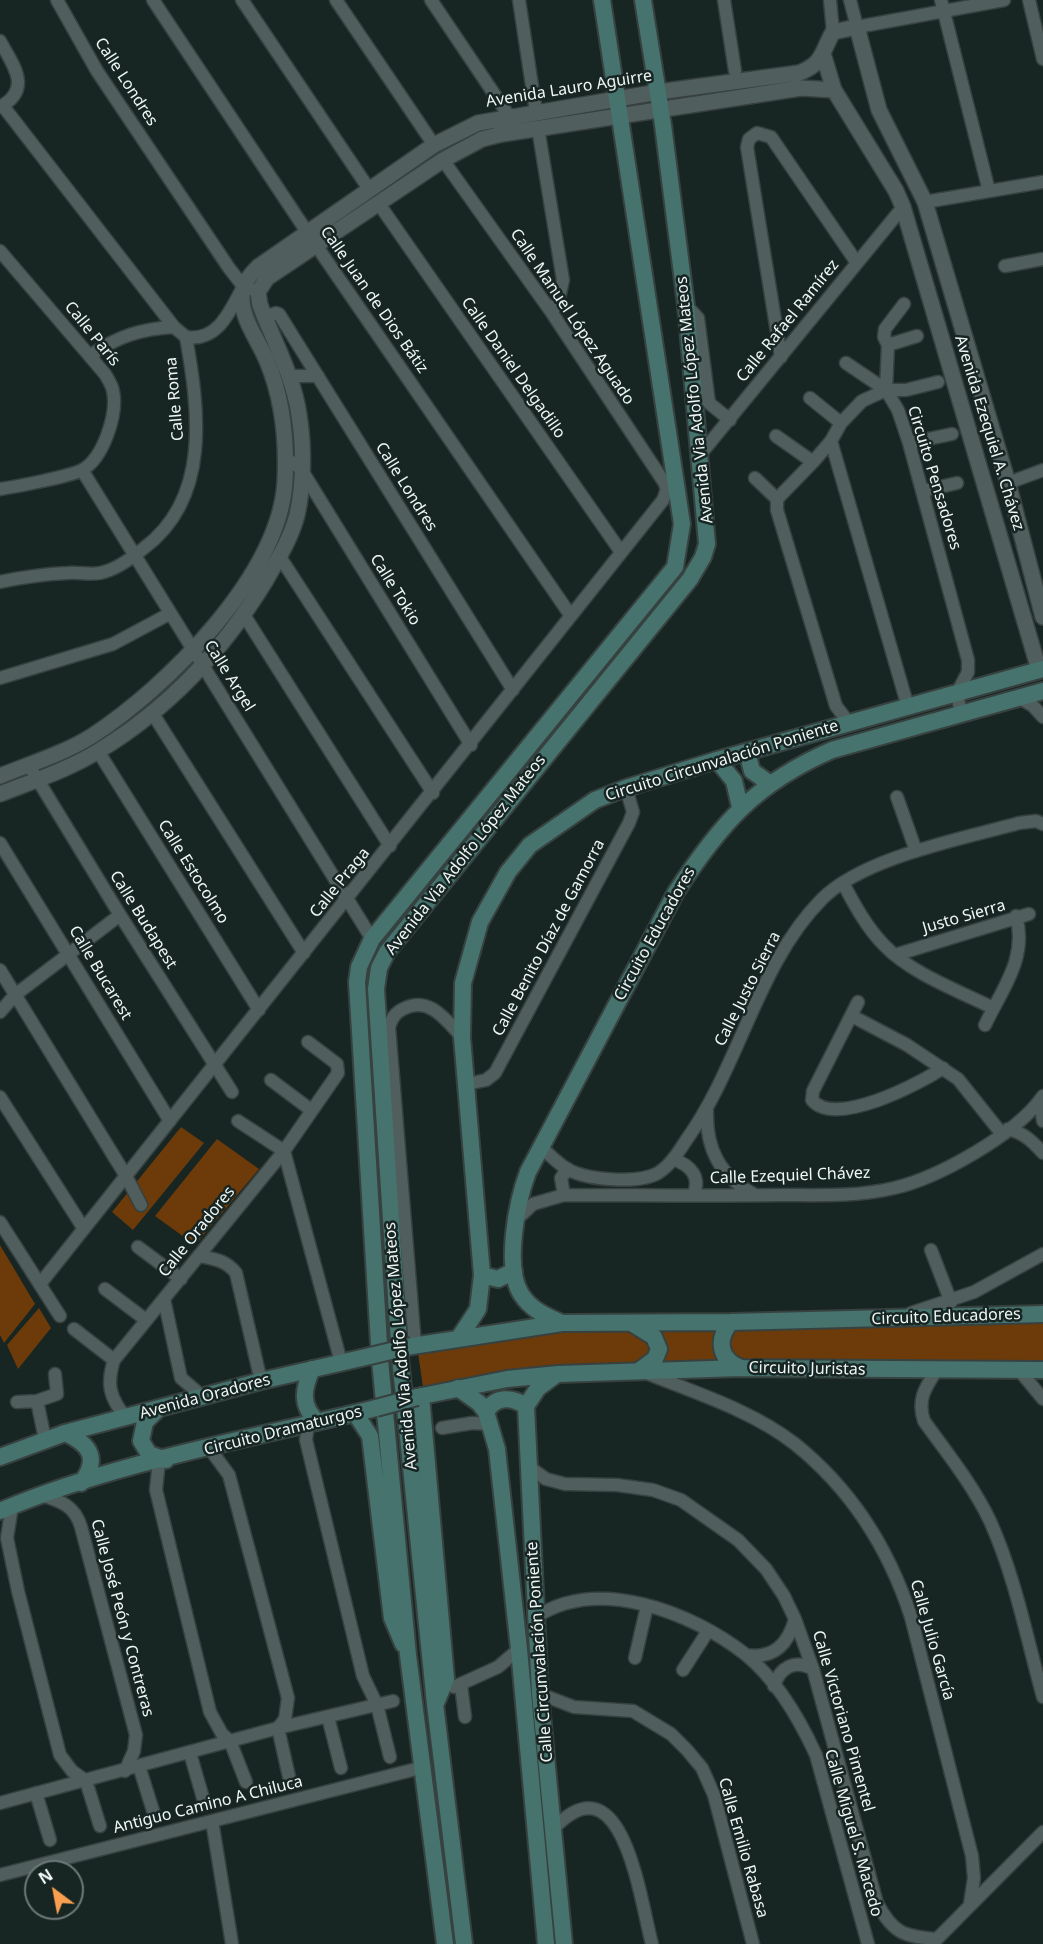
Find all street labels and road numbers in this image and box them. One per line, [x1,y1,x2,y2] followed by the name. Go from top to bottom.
[90,34,162,130] street label: Calle Londres
[485,66,653,112] street label: Avenida Lauro Aguirre
[316,223,432,377] street label: Calle Juan de Dios Bátiz
[506,225,638,409] street label: Calle Manuel López Aguado
[733,256,843,386] street label: Calle Rafael Ramírez
[672,275,718,525] street label: Avenida Via Adolfo López Mateos
[457,294,569,442] street label: Calle Daniel Delgadillo
[60,298,124,370] street label: Calle París
[950,333,1028,533] street label: Avenida Ezequiel A. Chávez
[162,356,188,442] street label: Calle Roma
[903,404,965,552] street label: Circuito Pensadores
[371,439,441,535] street label: Calle Londres
[366,551,424,629] street label: Calle Tokio
[200,637,258,715] street label: Calle Argel
[603,716,841,806] street label: Circuito Circunvalación Poniente
[382,751,550,959] street label: Avenida Via Adolfo López Mateos
[153,817,233,927] street label: Calle Estocolmo
[489,836,609,1040] street label: Calle Benito Díaz de Gamorra
[306,844,374,922] street label: Calle Praga
[610,864,700,1004] street label: Circuito Educadores
[105,867,181,973] street label: Calle Budapest
[920,896,1008,938] street label: Justo Sierra
[64,923,136,1023] street label: Calle Bucarest
[711,929,785,1049] street label: Calle Justo Sierra
[709,1164,871,1188] street label: Calle Ezequiel Chávez
[155,1183,239,1281] street label: Calle Oradores
[381,1221,421,1471] street label: Avenida Via Adolfo López Mateos
[871,1305,1021,1329] street label: Circuito Educadores
[748,1358,866,1380] street label: Circuito Juristas
[137,1370,273,1424] street label: Avenida Oradores
[202,1402,364,1460] street label: Circuito Dramaturgos
[86,1517,158,1719] street label: Calle José Peón y Contreras
[523,1541,557,1763] street label: Calle Circunvalación Poniente
[906,1577,958,1703] street label: Calle Julio García
[808,1628,878,1814] street label: Calle Victoriano Pimentel
[820,1747,886,1919] street label: Calle Miguel S. Macedo
[111,1772,305,1838] street label: Antiguo Camino A Chiluca
[714,1776,772,1920] street label: Calle Emilio Rabasa

